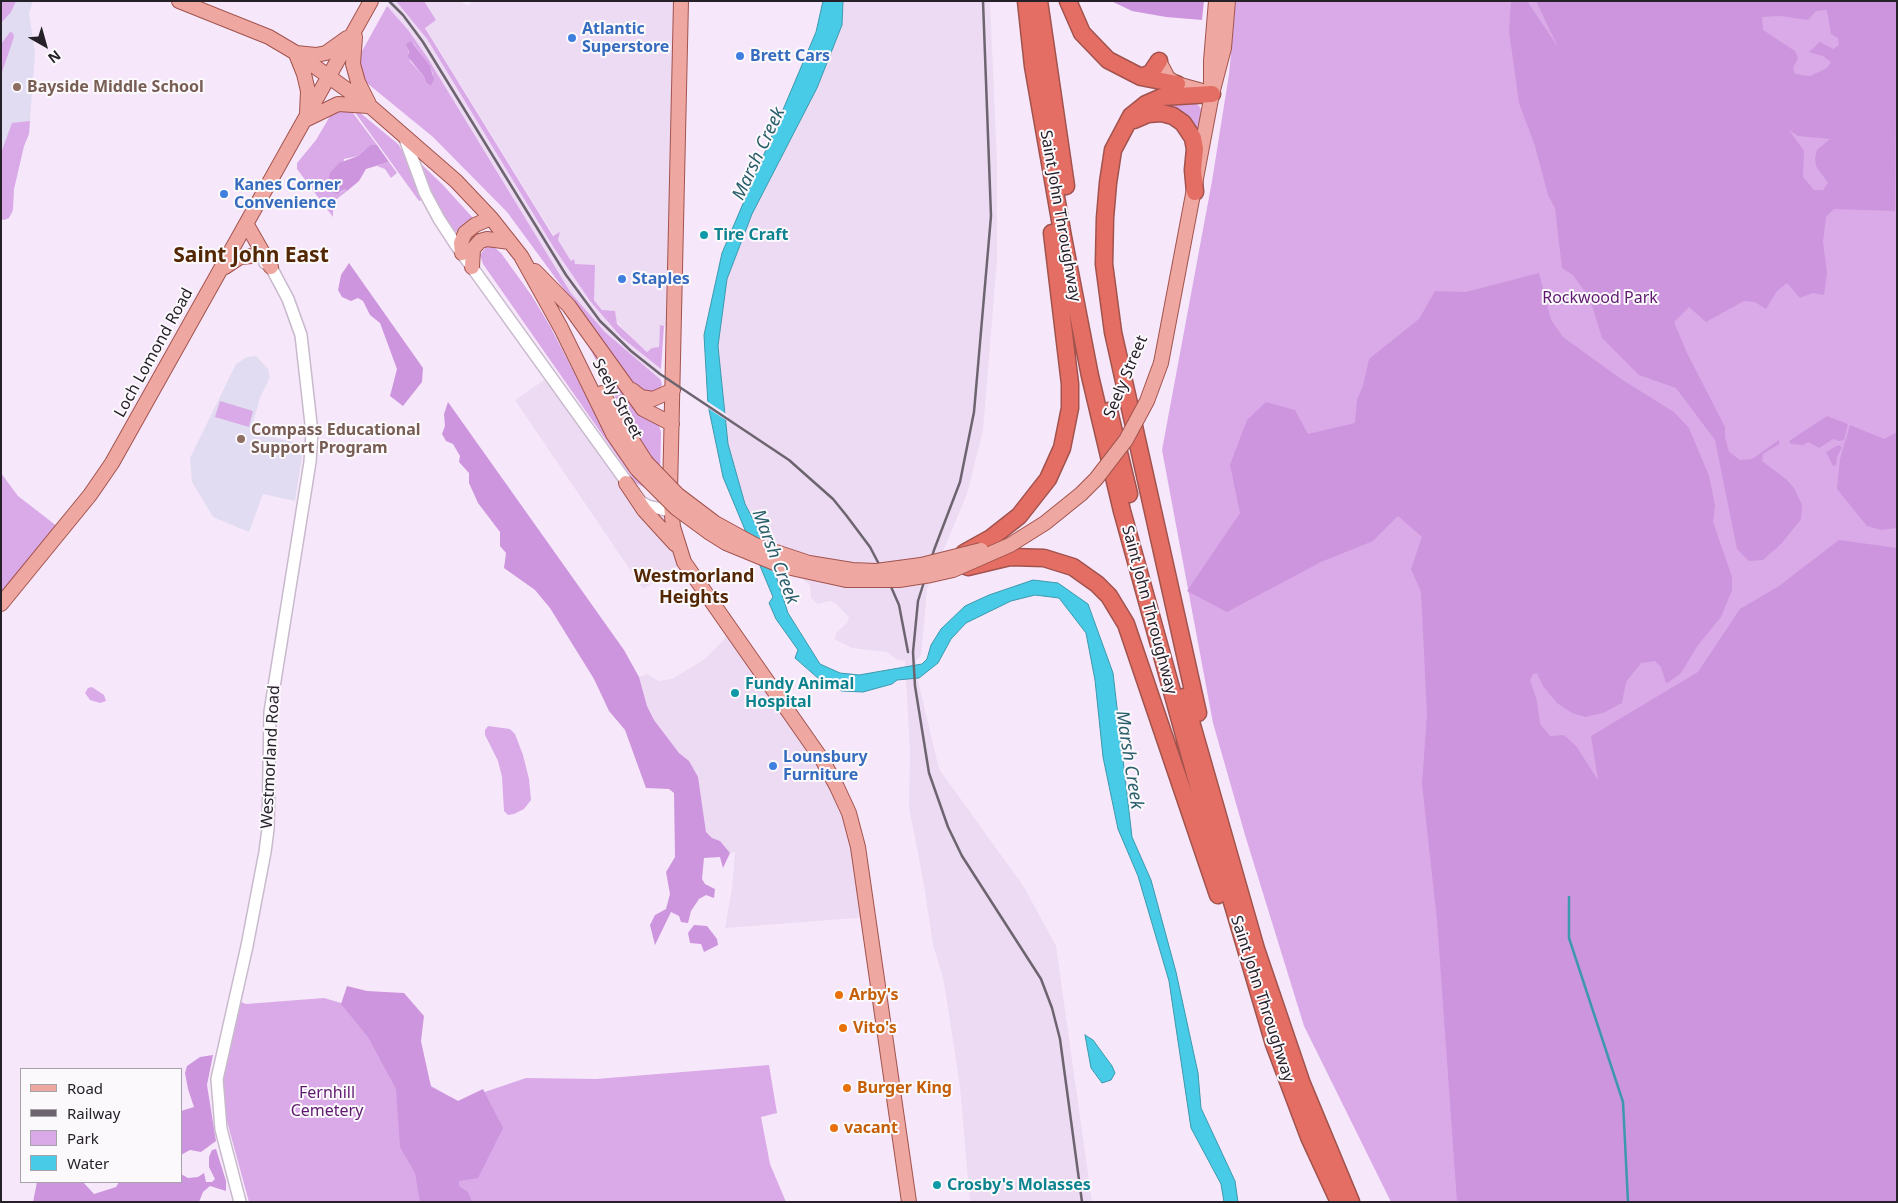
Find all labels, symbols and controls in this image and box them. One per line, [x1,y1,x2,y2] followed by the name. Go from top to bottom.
[582,19,669,57] place label: Atlantic Superstore
[20,20,70,70] north arrow
[566,32,578,44] marker: Atlantic Superstore
[44,46,65,68] text: N
[750,46,830,66] place label: Brett Cars
[734,50,746,62] marker: Brett Cars
[27,77,204,97] place label: Bayside Middle School
[11,81,23,93] marker: Bayside Middle School
[728,104,790,204] water label: Marsh Creek
[1035,129,1085,303] street label: Saint John Throughway
[234,175,341,213] place label: Kanes Corner Convenience
[218,188,230,200] marker: Kanes Corner Convenience
[714,225,788,245] place label: Tire Craft
[698,229,710,241] marker: Tire Craft
[173,243,329,269] district label: Saint John East
[632,269,690,289] place label: Staples
[616,273,628,285] marker: Staples
[110,285,198,421] street label: Loch Lomond Road
[1542,288,1658,308] park label: Rockwood Park
[1100,333,1152,421] street label: Seely Street
[588,356,646,442] street label: Seely Street
[251,420,421,458] place label: Compass Educational Support Program
[235,433,247,445] marker: Compass Educational Support Program
[747,507,803,607] water label: Marsh Creek
[1117,524,1181,696] street label: Saint John Throughway
[634,566,754,608] district label: Westmorland Heights
[745,674,854,712] place label: Fundy Animal Hospital
[258,685,284,829] street label: Westmorland Road
[729,687,741,699] marker: Fundy Animal Hospital
[1111,709,1147,811] water label: Marsh Creek
[783,747,868,785] place label: Lounsbury Furniture
[767,760,779,772] marker: Lounsbury Furniture
[1226,913,1298,1085] street label: Saint John Throughway
[849,985,899,1005] place label: Arby's
[833,989,845,1001] marker: Arby's
[853,1018,897,1038] place label: Vito's
[837,1022,849,1034] marker: Vito's
[20,1068,182,1183] legend
[67,1078,103,1098] text: Road
[857,1078,952,1098] place label: Burger King
[841,1082,853,1094] marker: Burger King
[291,1083,363,1121] park label: Fernhill Cemetery
[67,1103,120,1123] text: Railway
[844,1118,898,1138] place label: vacant
[828,1122,840,1134] marker: vacant
[67,1128,99,1148] text: Park
[67,1153,109,1173] text: Water
[947,1175,1091,1195] place label: Crosby's Molasses
[931,1179,943,1191] marker: Crosby's Molasses

